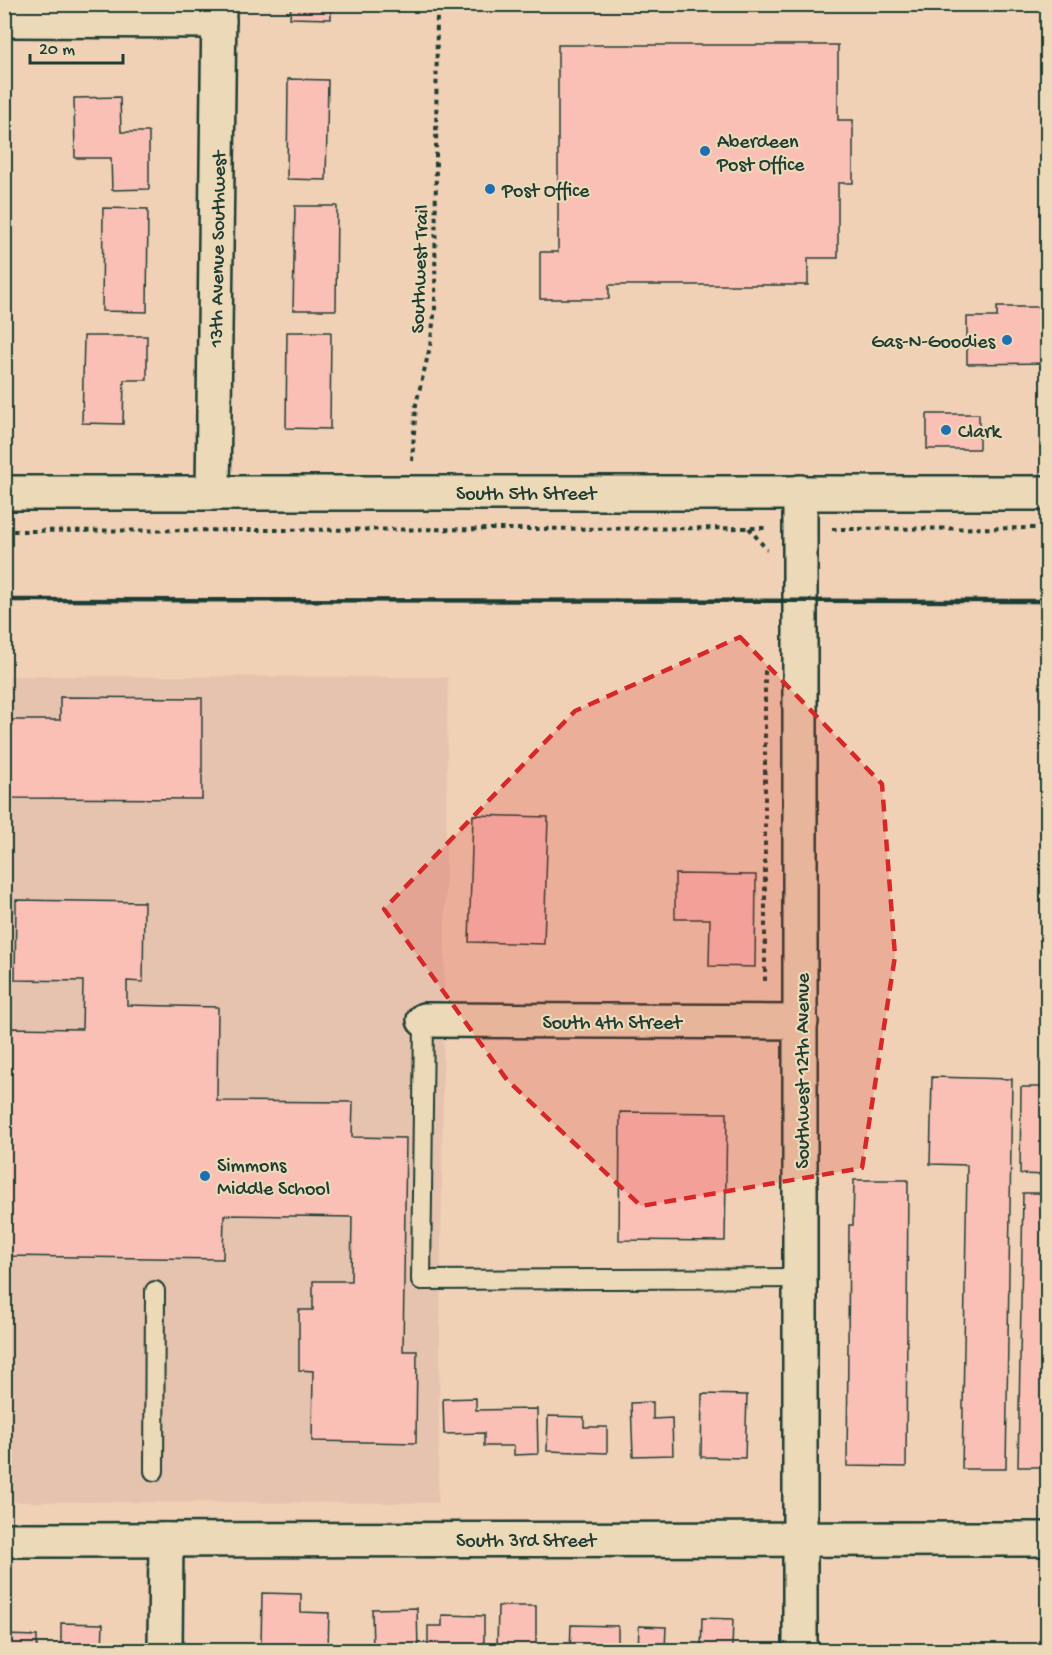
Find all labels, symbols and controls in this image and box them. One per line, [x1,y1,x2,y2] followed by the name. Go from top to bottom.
[30,27,123,65] scale bar
[39,40,75,61] text: 20 m
[716,132,805,178] place label: Aberdeen Post Office
[698,144,712,158] marker: Aberdeen Post Office
[206,149,233,348] street label: 13th Avenue Southwest
[501,181,590,204] place label: Post Office
[483,182,497,196] marker: Post Office
[408,204,435,334] street label: Southwest Trail
[871,332,996,355] place label: Gas-N-Goodies
[1000,333,1014,347] marker: Gas-N-Goodies
[958,422,1002,445] place label: Clark
[939,423,953,437] marker: Clark
[456,484,598,507] street label: South 5th Street
[793,972,816,1169] street label: Southwest 12th Avenue
[542,1013,683,1036] street label: South 4th Street
[217,1156,330,1202] place label: Simmons Middle School
[198,1169,212,1183] marker: Simmons Middle School
[456,1531,598,1554] street label: South 3rd Street

